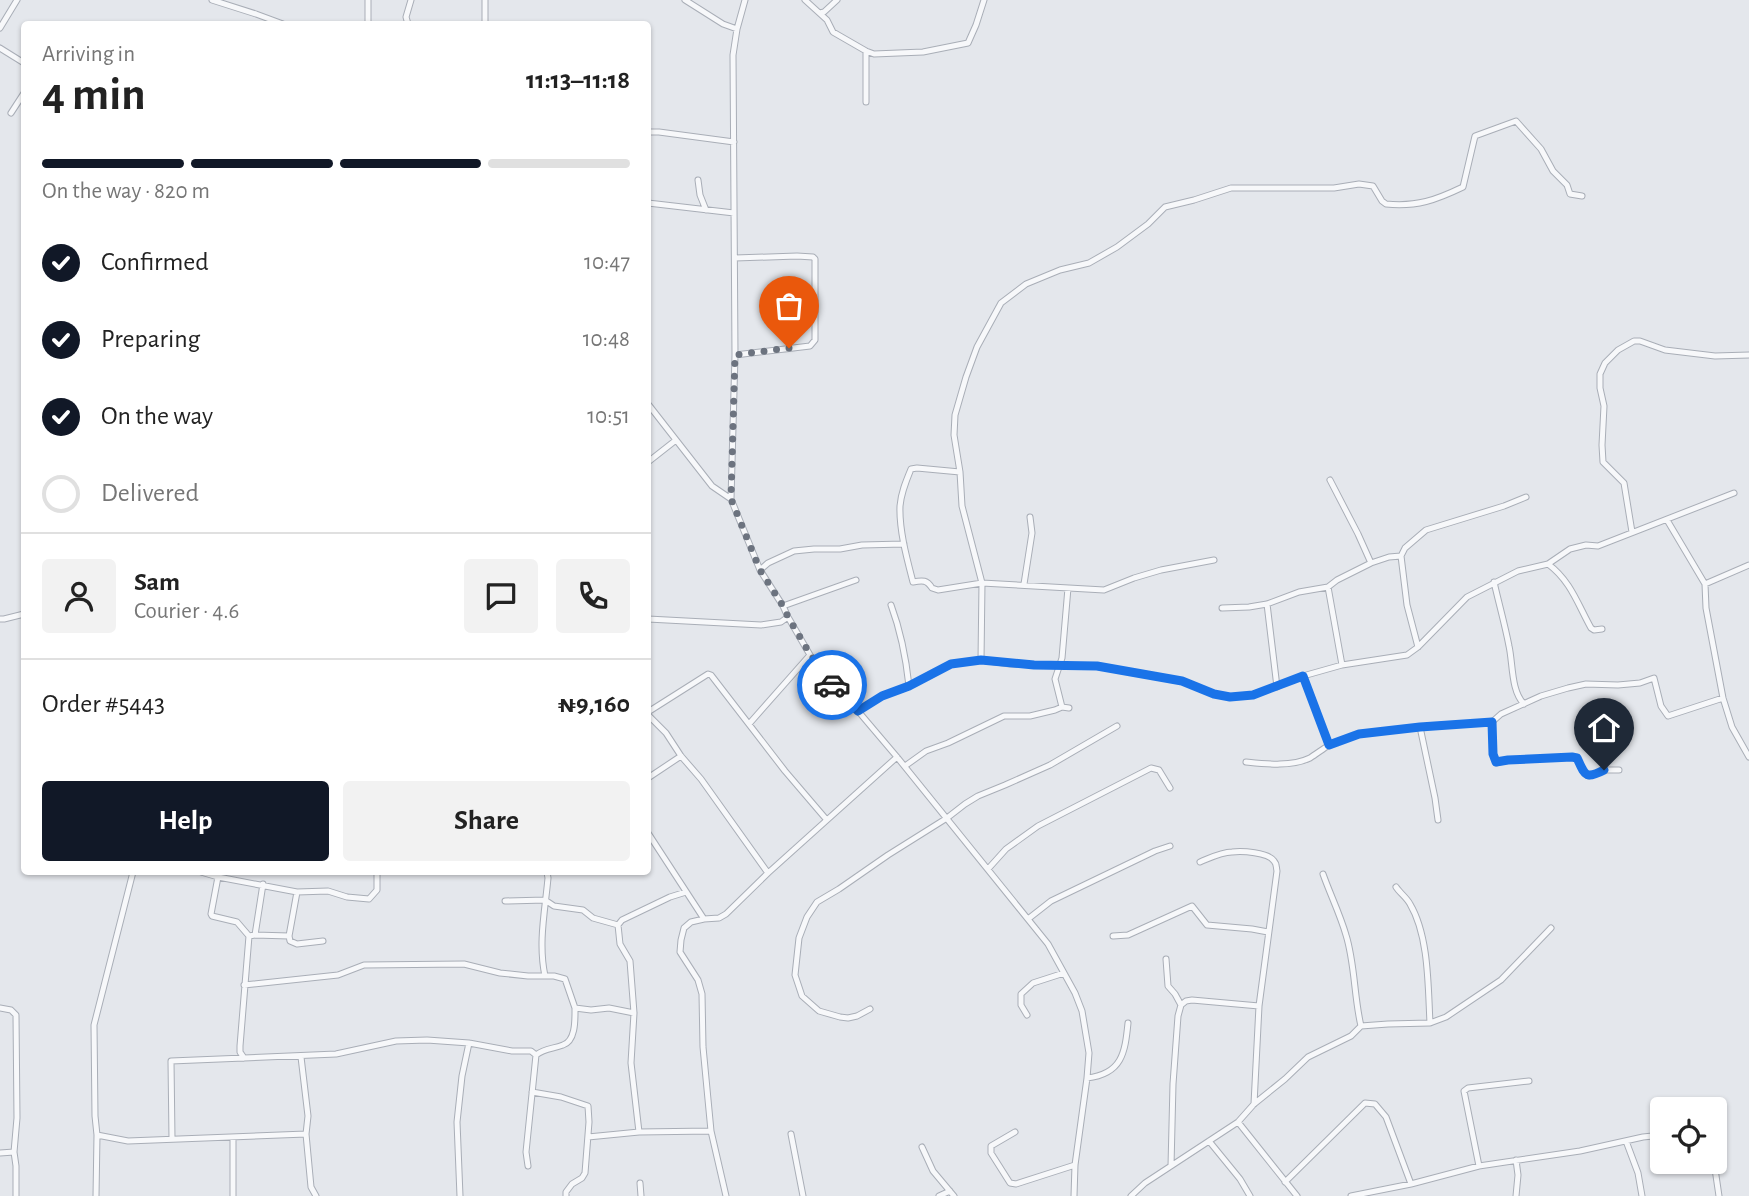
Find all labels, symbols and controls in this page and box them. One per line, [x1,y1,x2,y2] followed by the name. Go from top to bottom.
[42,43,135,66] text: Arriving in
[526,67,630,93] text: 11:13–11:18
[42,72,146,118] text: 4 min
[42,180,210,203] text: On the way · 820 m
[42,244,80,282] icon: check
[101,249,209,275] text: Confirmed
[584,251,630,274] text: 10:47
[759,276,819,348] pin
[770,287,808,325] icon: bag
[42,321,80,359] icon: check
[101,326,200,352] text: Preparing
[583,328,630,351] text: 10:48
[42,398,80,436] icon: check
[101,403,213,429] text: On the way
[587,405,630,428] text: 10:51
[101,480,199,506] text: Delivered
[42,559,116,633] button: person
[464,559,538,633] button: chat
[556,559,630,633] button: phone
[134,569,180,595] text: Sam
[134,600,239,623] text: Courier · 4.6
[797,650,867,720] courier
[813,666,851,704] icon: car
[42,691,165,717] text: Order #5443
[558,691,630,717] text: ₦9,160
[1574,698,1634,770] pin
[1585,709,1623,747] icon: home
[42,781,329,861] button: Help
[343,781,630,861] button: Share
[1650,1097,1727,1174] map controls
[1650,1097,1727,1174] button: locate

